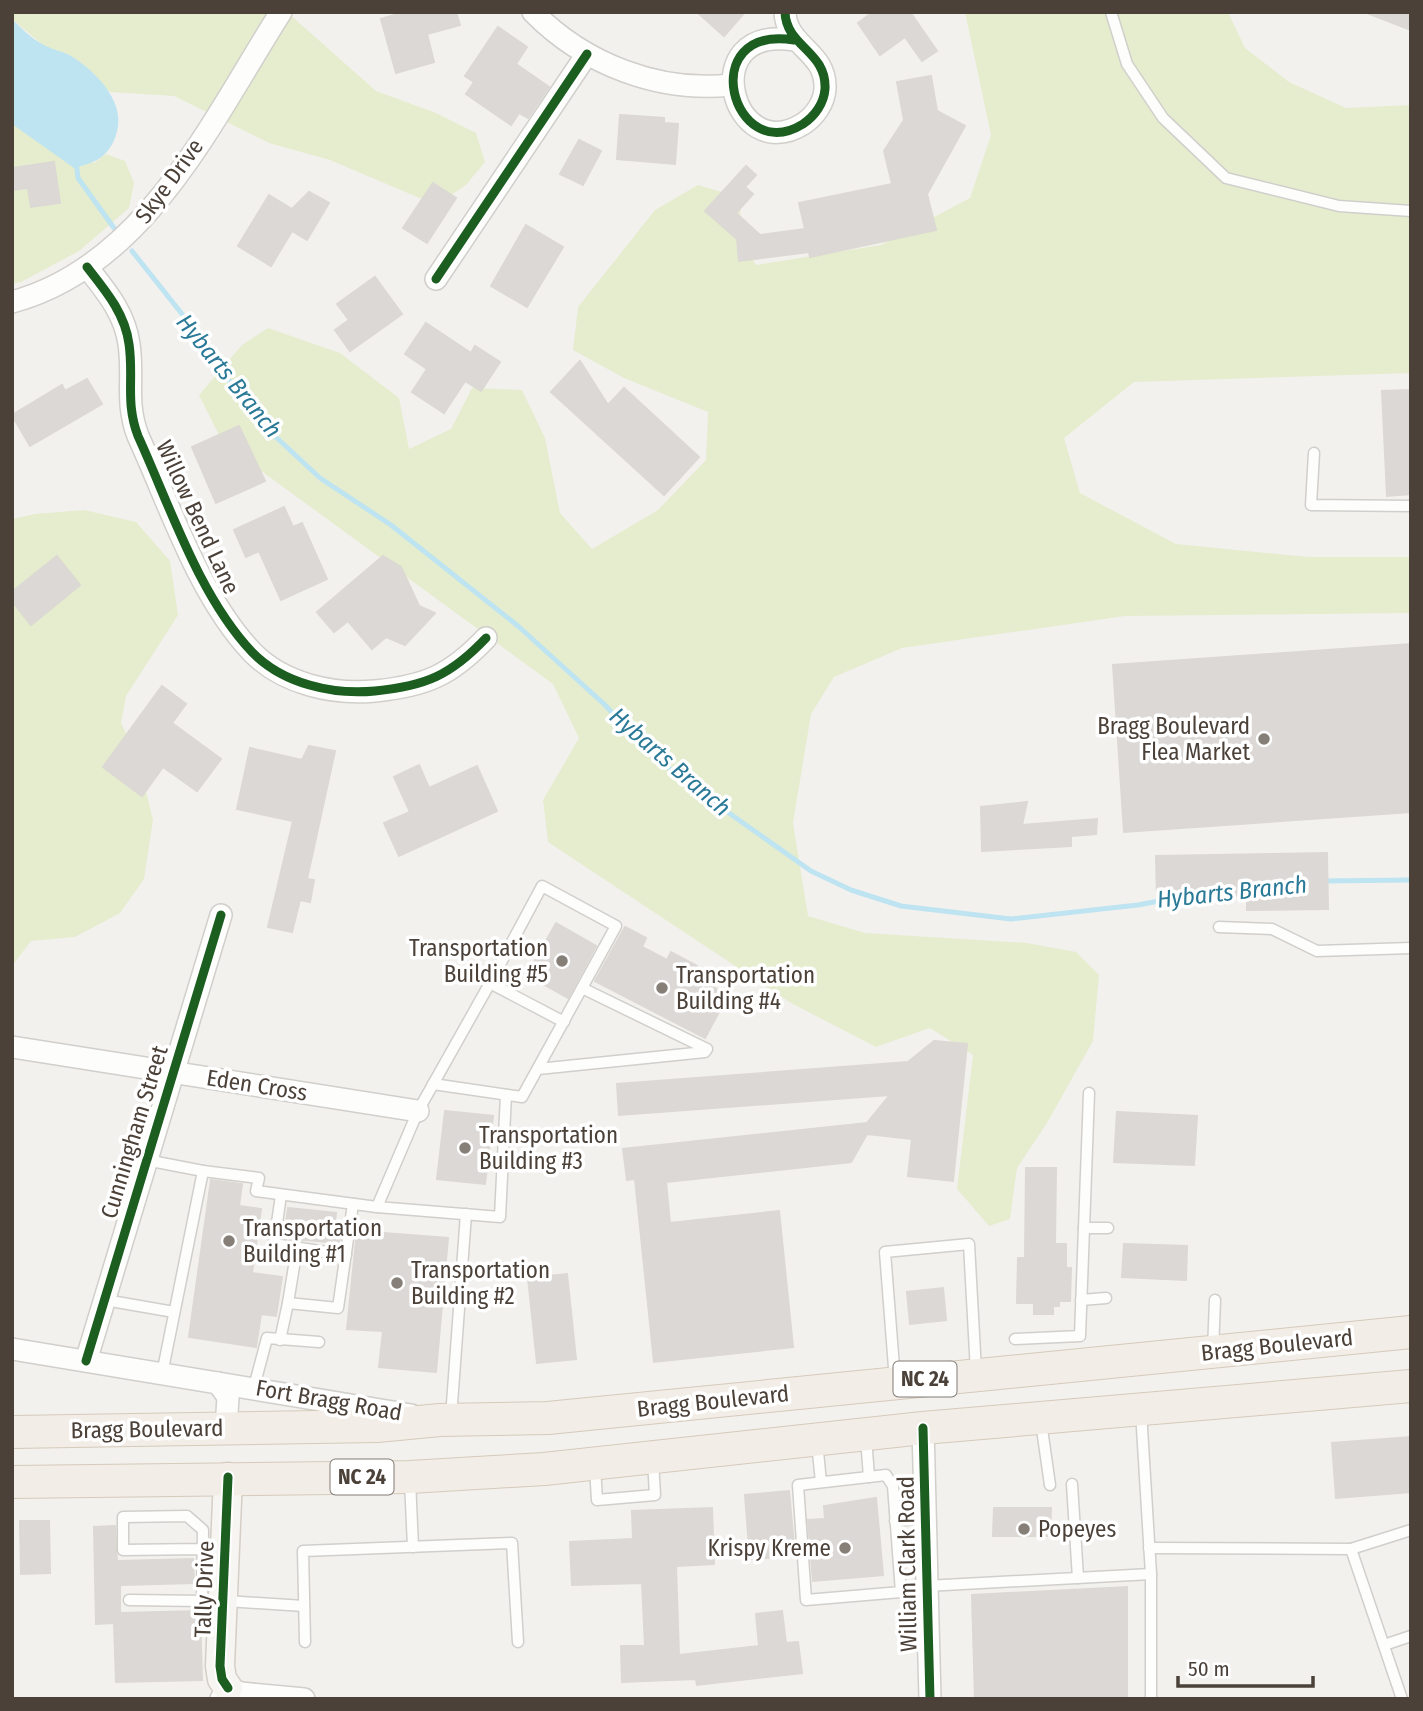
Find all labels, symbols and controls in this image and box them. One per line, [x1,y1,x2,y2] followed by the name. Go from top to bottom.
[129,133,209,229] street label: Skye Drive
[171,309,287,443] water label: Hybarts Branch
[150,436,246,598] street label: Willow Bend Lane
[604,702,736,822] water label: Hybarts Branch
[1097,712,1250,766] place label: Bragg Boulevard Flea Market
[1256,731,1272,747] marker: Bragg Boulevard Flea Market
[1156,870,1308,914] water label: Hybarts Branch
[409,934,548,988] place label: Transportation Building #5
[554,953,570,969] marker: Transportation Building #5
[676,961,815,1015] place label: Transportation Building #4
[654,980,670,996] marker: Transportation Building #4
[94,1042,174,1222] street label: Cunningham Street
[205,1063,310,1107] street label: Eden Cross
[479,1121,618,1175] place label: Transportation Building #3
[457,1140,473,1156] marker: Transportation Building #3
[243,1214,382,1268] place label: Transportation Building #1
[221,1233,237,1249] marker: Transportation Building #1
[411,1256,550,1310] place label: Transportation Building #2
[389,1275,405,1291] marker: Transportation Building #2
[1200,1323,1354,1367] street label: Bragg Boulevard
[894,1362,956,1396] road number: NC 24
[254,1373,404,1427] street label: Fort Bragg Road
[636,1379,790,1423] street label: Bragg Boulevard
[70,1414,224,1444] street label: Bragg Boulevard
[330,1460,394,1494] road number: NC 24
[891,1476,923,1652] street label: William Clark Road
[1038,1515,1116,1543] place label: Popeyes
[1016,1521,1032,1537] marker: Popeyes
[707,1534,831,1562] place label: Krispy Kreme
[188,1540,220,1638] street label: Tally Drive
[837,1540,853,1556] marker: Krispy Kreme
[1178,1644,1313,1688] scale bar
[1188,1656,1230,1682] text: 50 m

